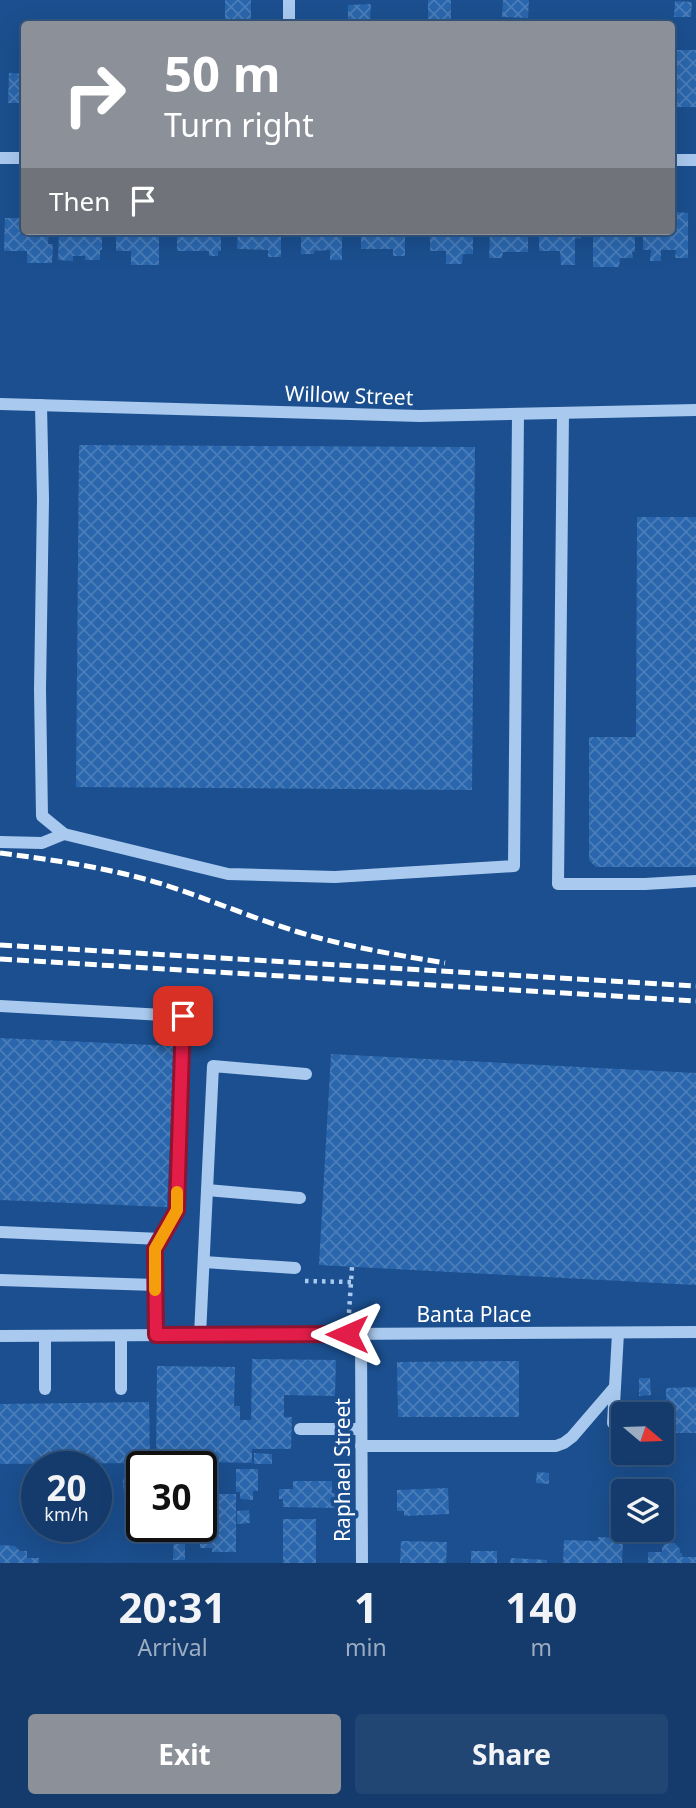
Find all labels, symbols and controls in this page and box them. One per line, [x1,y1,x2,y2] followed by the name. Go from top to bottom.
[164,40,281,106] text: 50 m
[49,49,140,140] icon: right
[164,103,314,146] text: Turn right
[124,182,162,220] icon: arrive
[49,183,110,219] text: Then
[284,379,414,411] street label: Willow Street
[153,986,213,1046] pin
[164,997,202,1035] icon: arrive
[310,1297,384,1371] position arrow
[416,1300,532,1328] street label: Banta Place
[328,1398,356,1542] street label: Raphael Street
[611,1402,674,1465] north arrow
[611,1402,674,1542] map controls
[126,1451,217,1542] speed limit sign: 30
[46,1464,87,1511] text: 20
[611,1479,674,1542] button: layers
[44,1502,89,1526] text: km/h
[119,1578,226,1635] text: 20:31
[354,1578,378,1635] text: 1
[505,1578,577,1635] text: 140
[137,1631,208,1663] text: Arrival
[345,1631,387,1663] text: min
[531,1631,552,1663] text: m
[28,1714,341,1794] button: Exit
[355,1714,668,1794] button: Share

